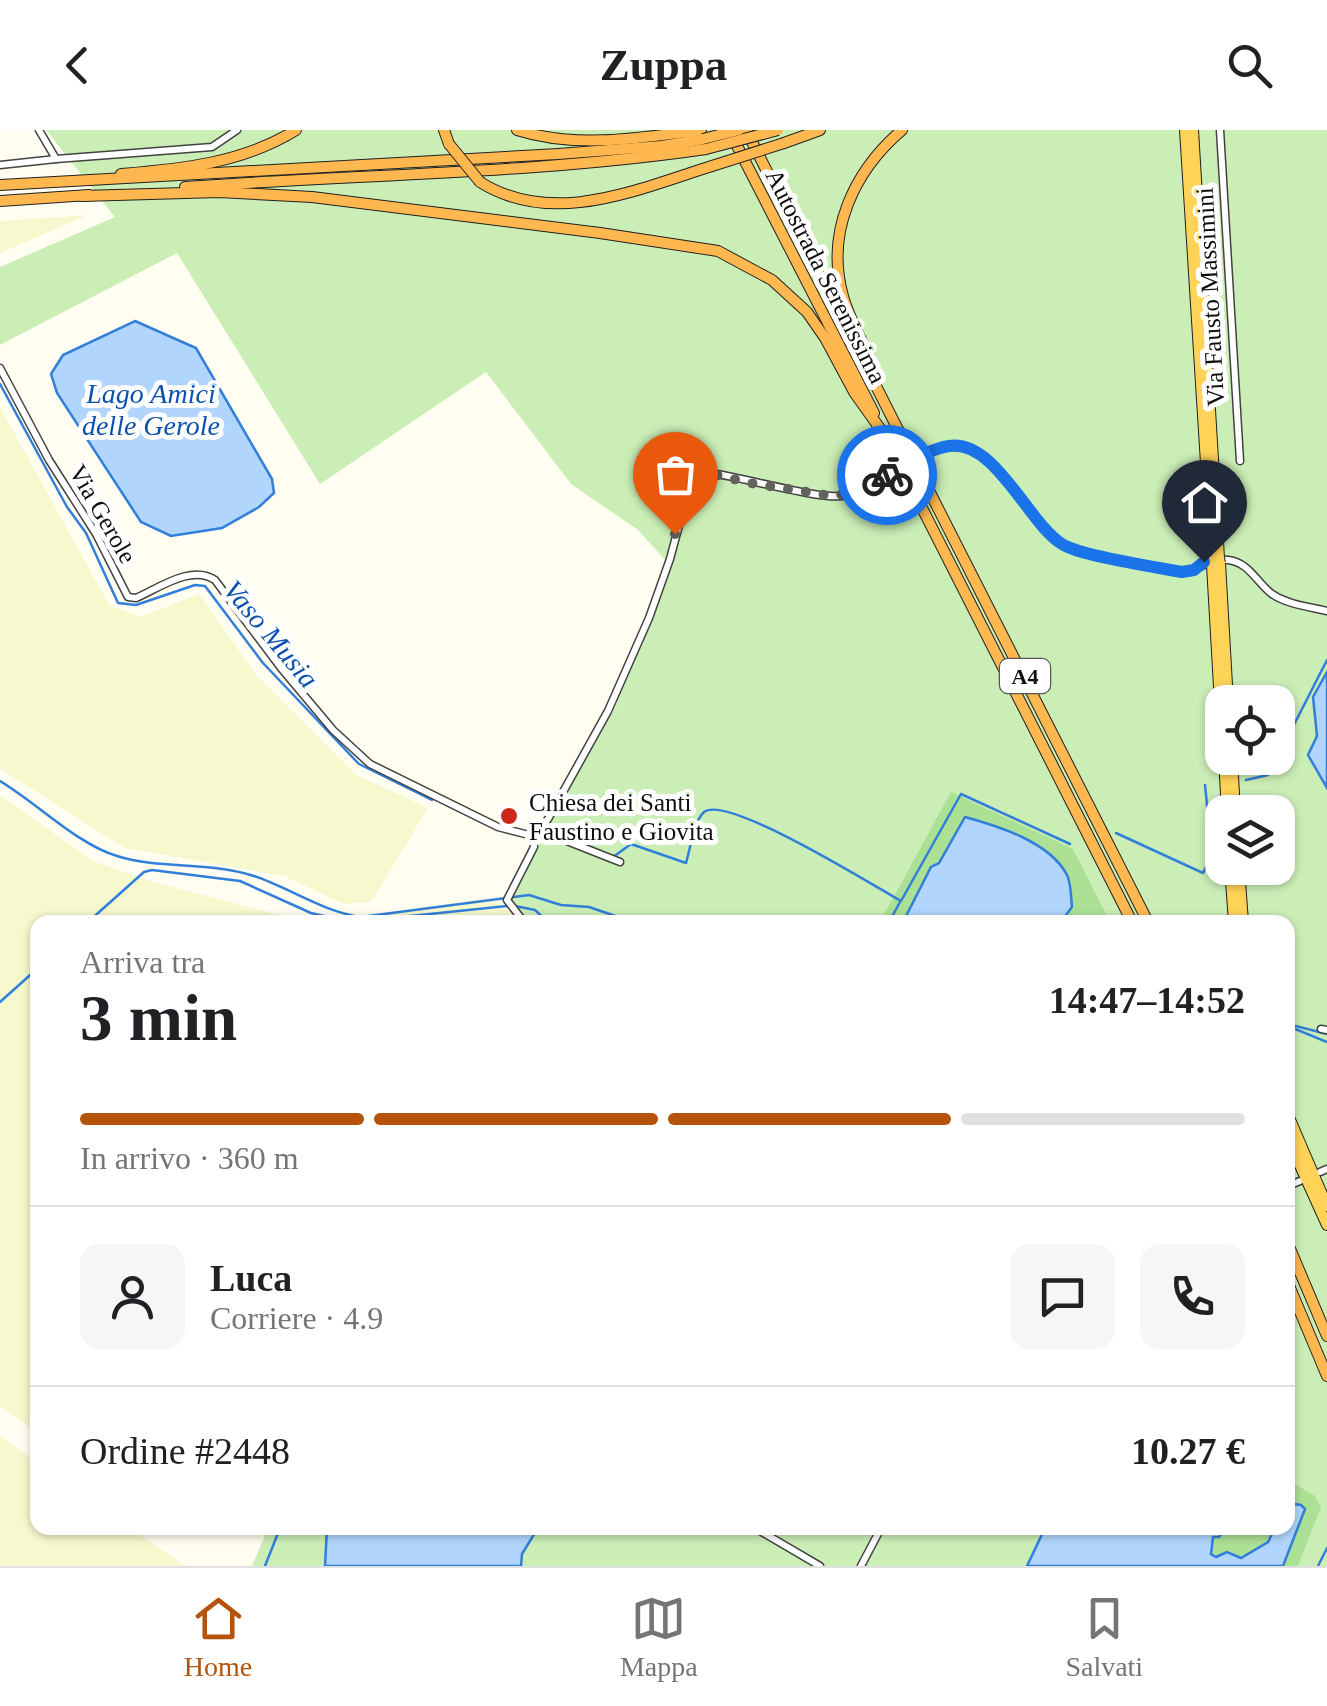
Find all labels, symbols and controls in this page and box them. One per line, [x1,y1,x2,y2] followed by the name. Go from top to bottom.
[50,38,105,93] icon: back
[1222,38,1277,93] icon: search
[600,40,727,90] text: Zuppa
[760,164,892,388] street label: Autostrada Serenissima
[1191,187,1229,407] street label: Via Fausto Massimini
[82,378,220,441] water label: Lago Amici delle Gerole
[837,425,937,525] courier
[633,432,718,535] pin
[648,447,703,502] icon: bag
[860,448,915,503] icon: bike
[64,460,142,568] street label: Via Gerole
[1162,460,1247,563] pin
[1177,475,1232,530] icon: home
[217,574,325,694] water label: Vaso Musia
[1000,659,1050,693] road number: A4
[1205,685,1295,885] map controls
[1205,685,1295,775] button: locate
[529,789,714,845] place label: Chiesa dei Santi Faustino e Giovita
[1205,795,1295,885] button: layers
[498,805,520,827] marker: Chiesa dei Santi Faustino e Giovita
[80,944,205,980] text: Arriva tra
[1049,979,1245,1021] text: 14:47–14:52
[80,982,237,1054] text: 3 min
[80,1140,299,1176] text: In arrivo · 360 m
[80,1244,185,1349] button: person
[1010,1244,1115,1349] button: chat
[1140,1244,1245,1349] button: phone
[210,1257,292,1299] text: Luca
[210,1300,383,1336] text: Corriere · 4.9
[80,1430,290,1472] text: Ordine #2448
[1131,1430,1245,1472] text: 10.27 €
[184,1591,252,1683] tab: Home
[620,1591,698,1683] tab: Mappa
[1065,1591,1143,1683] tab: Salvati

